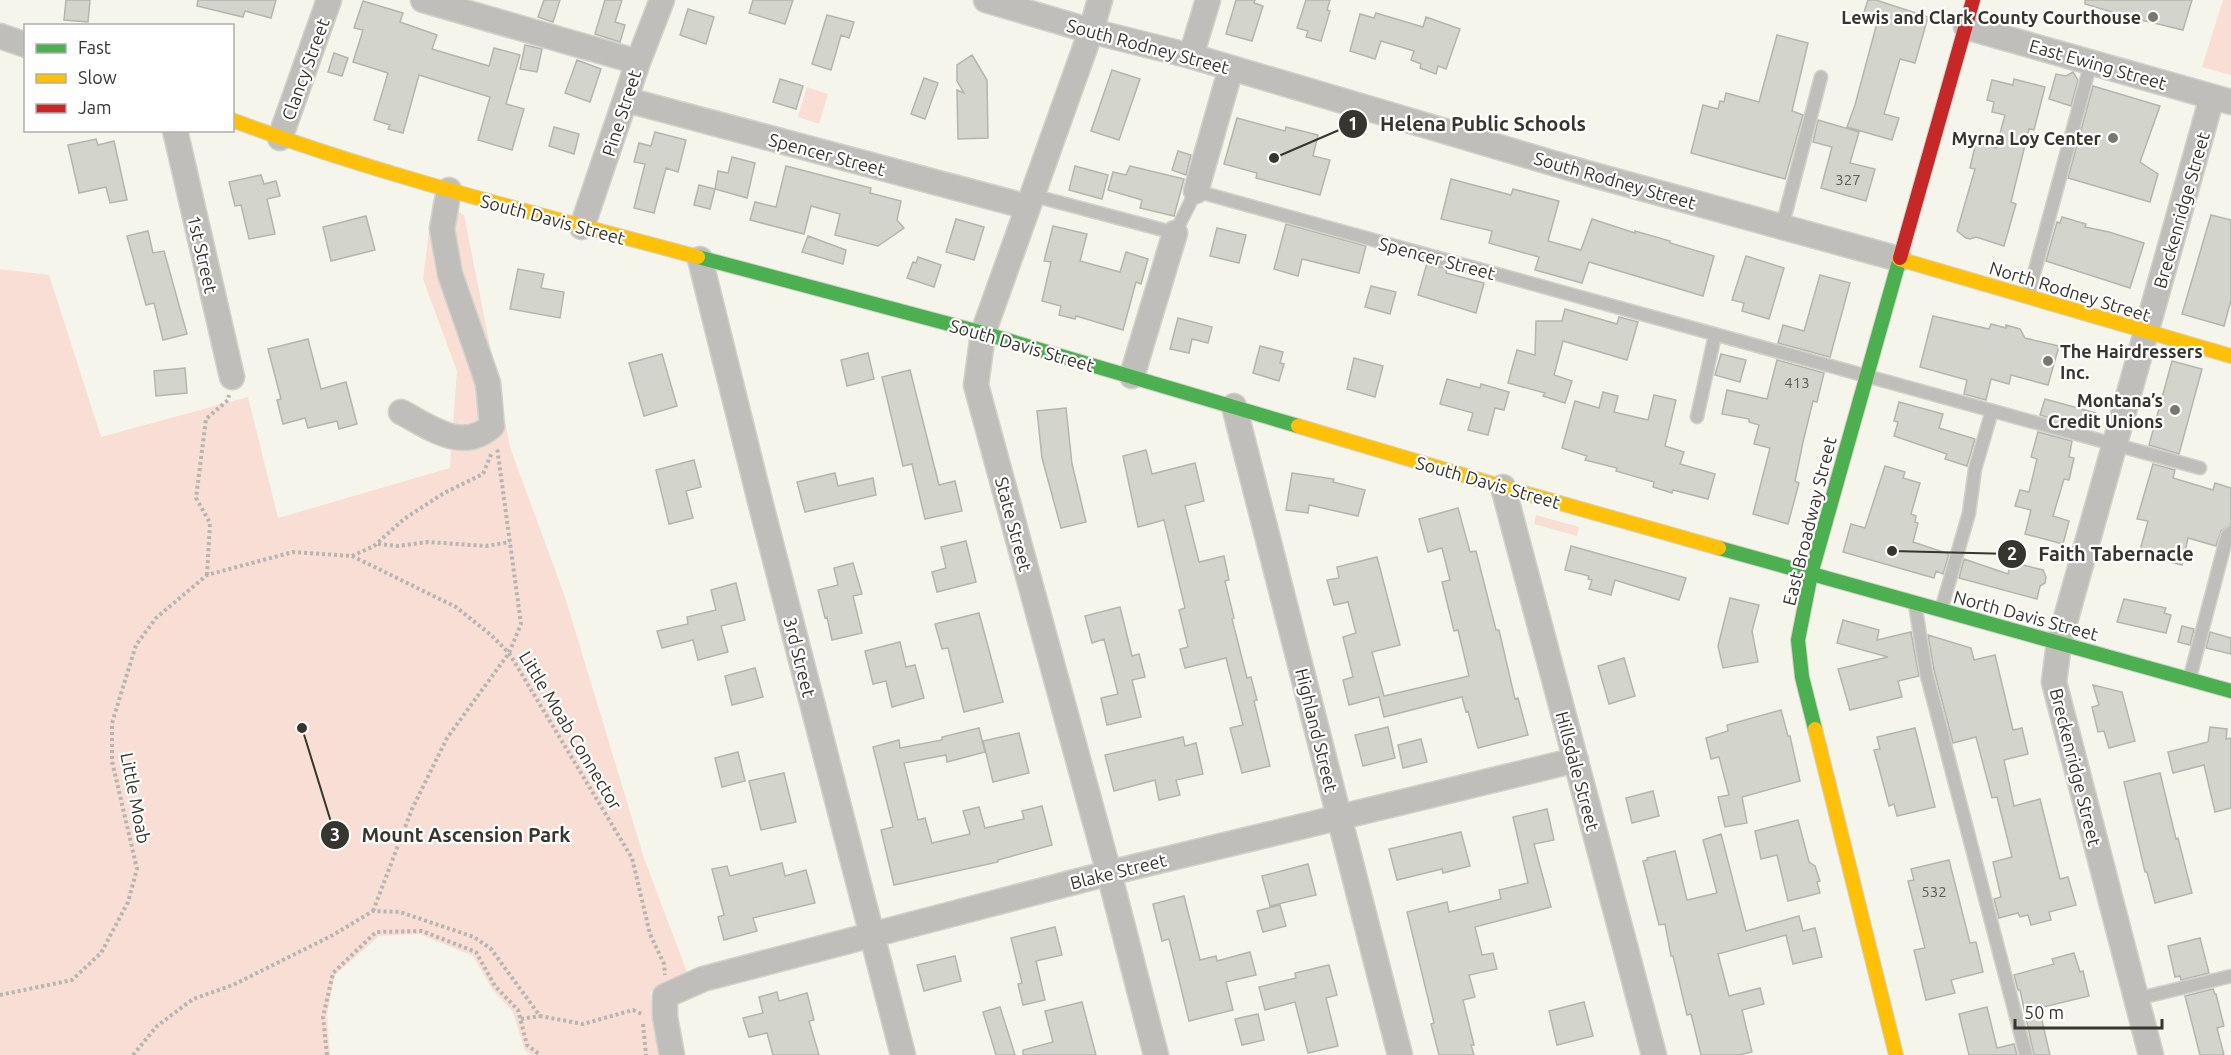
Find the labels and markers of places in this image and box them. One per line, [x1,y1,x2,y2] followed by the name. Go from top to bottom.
[1841,7,2141,27] place label: Lewis and Clark County Courthouse
[2146,10,2160,24] marker: Lewis and Clark County Courthouse
[1338,105,1598,143] callout: Helena Public Schools
[1952,128,2102,148] place label: Myrna Loy Center
[2106,131,2120,145] marker: Myrna Loy Center
[2060,341,2203,382] place label: The Hairdressers Inc.
[2041,354,2055,368] marker: The Hairdressers Inc.
[2048,390,2163,431] place label: Montana’s Credit Unions
[2168,403,2182,417] marker: Montana’s Credit Unions
[1997,535,2206,573] callout: Faith Tabernacle
[320,816,583,854] callout: Mount Ascension Park

